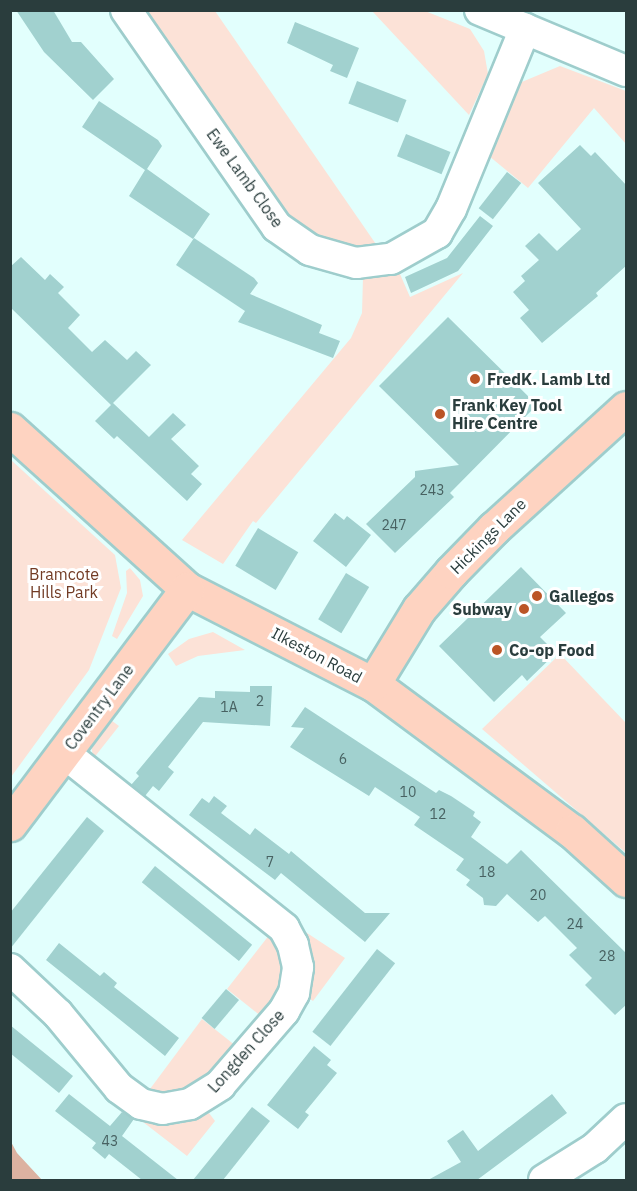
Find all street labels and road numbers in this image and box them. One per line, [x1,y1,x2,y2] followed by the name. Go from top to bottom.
[203,125,287,231] street label: Ewe Lamb Close
[446,494,530,578] street label: Hickings Lane
[269,623,365,687] street label: Ilkeston Road
[61,660,137,754] street label: Coventry Lane
[204,1006,288,1096] street label: Longden Close

